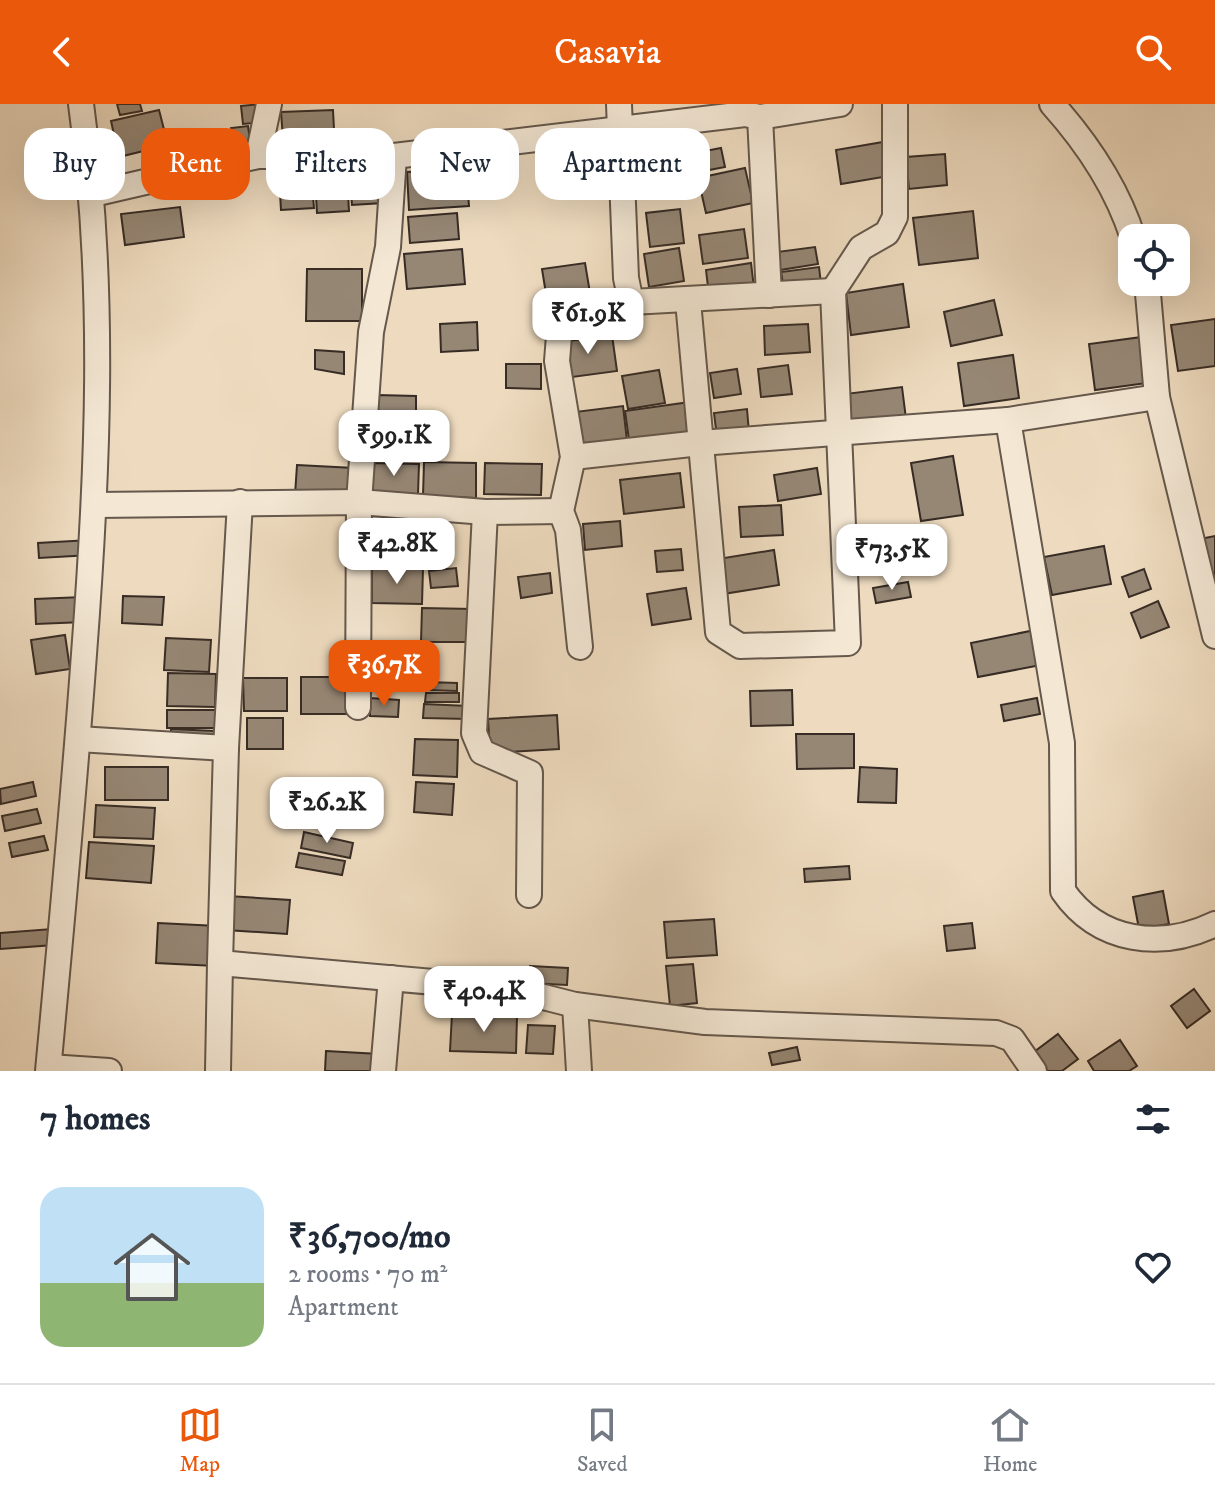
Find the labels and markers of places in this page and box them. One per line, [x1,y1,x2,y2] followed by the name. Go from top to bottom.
[523,288,653,356] pin: ₹61.9K
[329,410,459,478] pin: ₹99.1K
[332,518,462,586] pin: ₹42.8K
[827,524,957,592] pin: ₹73.5K
[319,640,449,708] pin: ₹36.7K
[262,777,392,845] pin: ₹26.2K
[419,966,549,1034] pin: ₹40.4K

